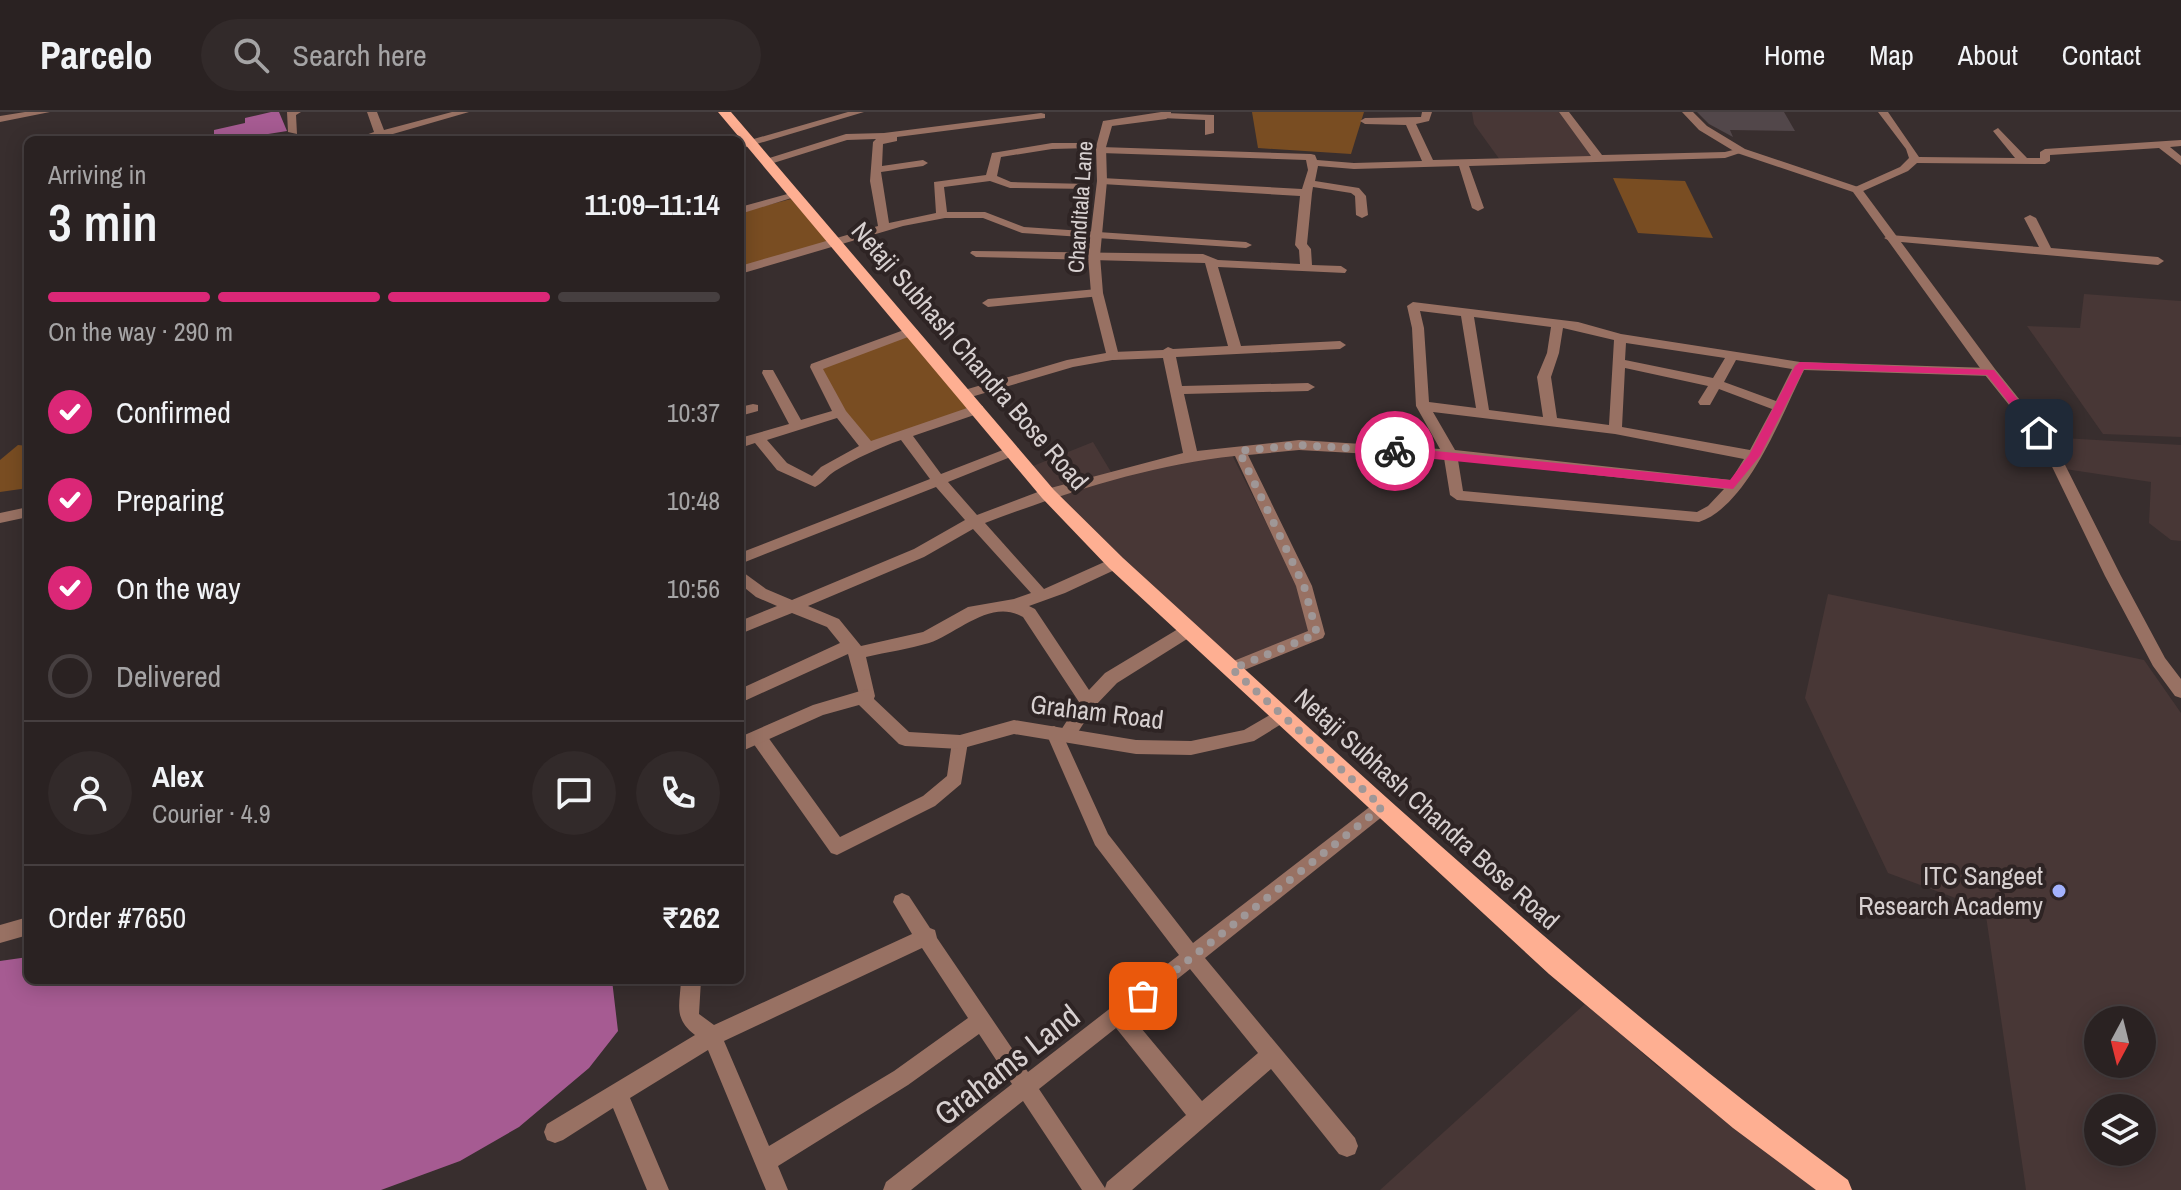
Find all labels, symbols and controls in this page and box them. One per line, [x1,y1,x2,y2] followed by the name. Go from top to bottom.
[201,19,761,91] search box
[40,30,153,81] text: Parcelo
[229,33,273,77] icon: search
[293,35,427,75] text: Search here
[1764,36,1825,74] text: Home
[1869,36,1914,74] text: Map
[1958,36,2018,74] text: About
[2062,36,2141,74] text: Contact
[1060,140,1100,274] street label: Chanditala Lane
[48,157,146,192] text: Arriving in
[584,184,720,224] text: 11:09–11:14
[48,187,158,257] text: 3 min
[844,214,1097,497] street label: Netaji Subhash Chandra Bose Road
[48,314,233,349] text: On the way · 290 m
[48,390,92,434] icon: check
[116,392,231,432] text: Confirmed
[667,395,720,430] text: 10:37
[2005,399,2073,467] pin
[1355,411,1435,491] courier
[2017,411,2061,455] icon: home
[1373,429,1417,473] icon: bike
[48,478,92,522] icon: check
[116,480,224,520] text: Preparing
[667,483,720,518] text: 10:48
[48,566,92,610] icon: check
[116,568,240,608] text: On the way
[667,571,720,606] text: 10:56
[116,656,221,696] text: Delivered
[1287,680,1567,937] street label: Netaji Subhash Chandra Bose Road
[1028,686,1166,737] street label: Graham Road
[48,751,132,835] button: person
[532,751,616,835] button: chat
[636,751,720,835] button: phone
[152,756,204,796] text: Alex
[152,796,271,831] text: Courier · 4.9
[1858,858,2043,923] place label: ITC Sangeet Research Academy
[2050,882,2068,900] marker: ITC Sangeet Research Academy
[48,897,186,937] text: Order #7650
[662,897,720,937] text: ₹262
[1109,962,1177,1030] pin
[1121,974,1165,1018] icon: bag
[925,994,1088,1135] street label: Grahams Land
[2084,1006,2156,1078] north arrow
[2084,1006,2156,1166] map controls
[2084,1094,2156,1166] button: layers

